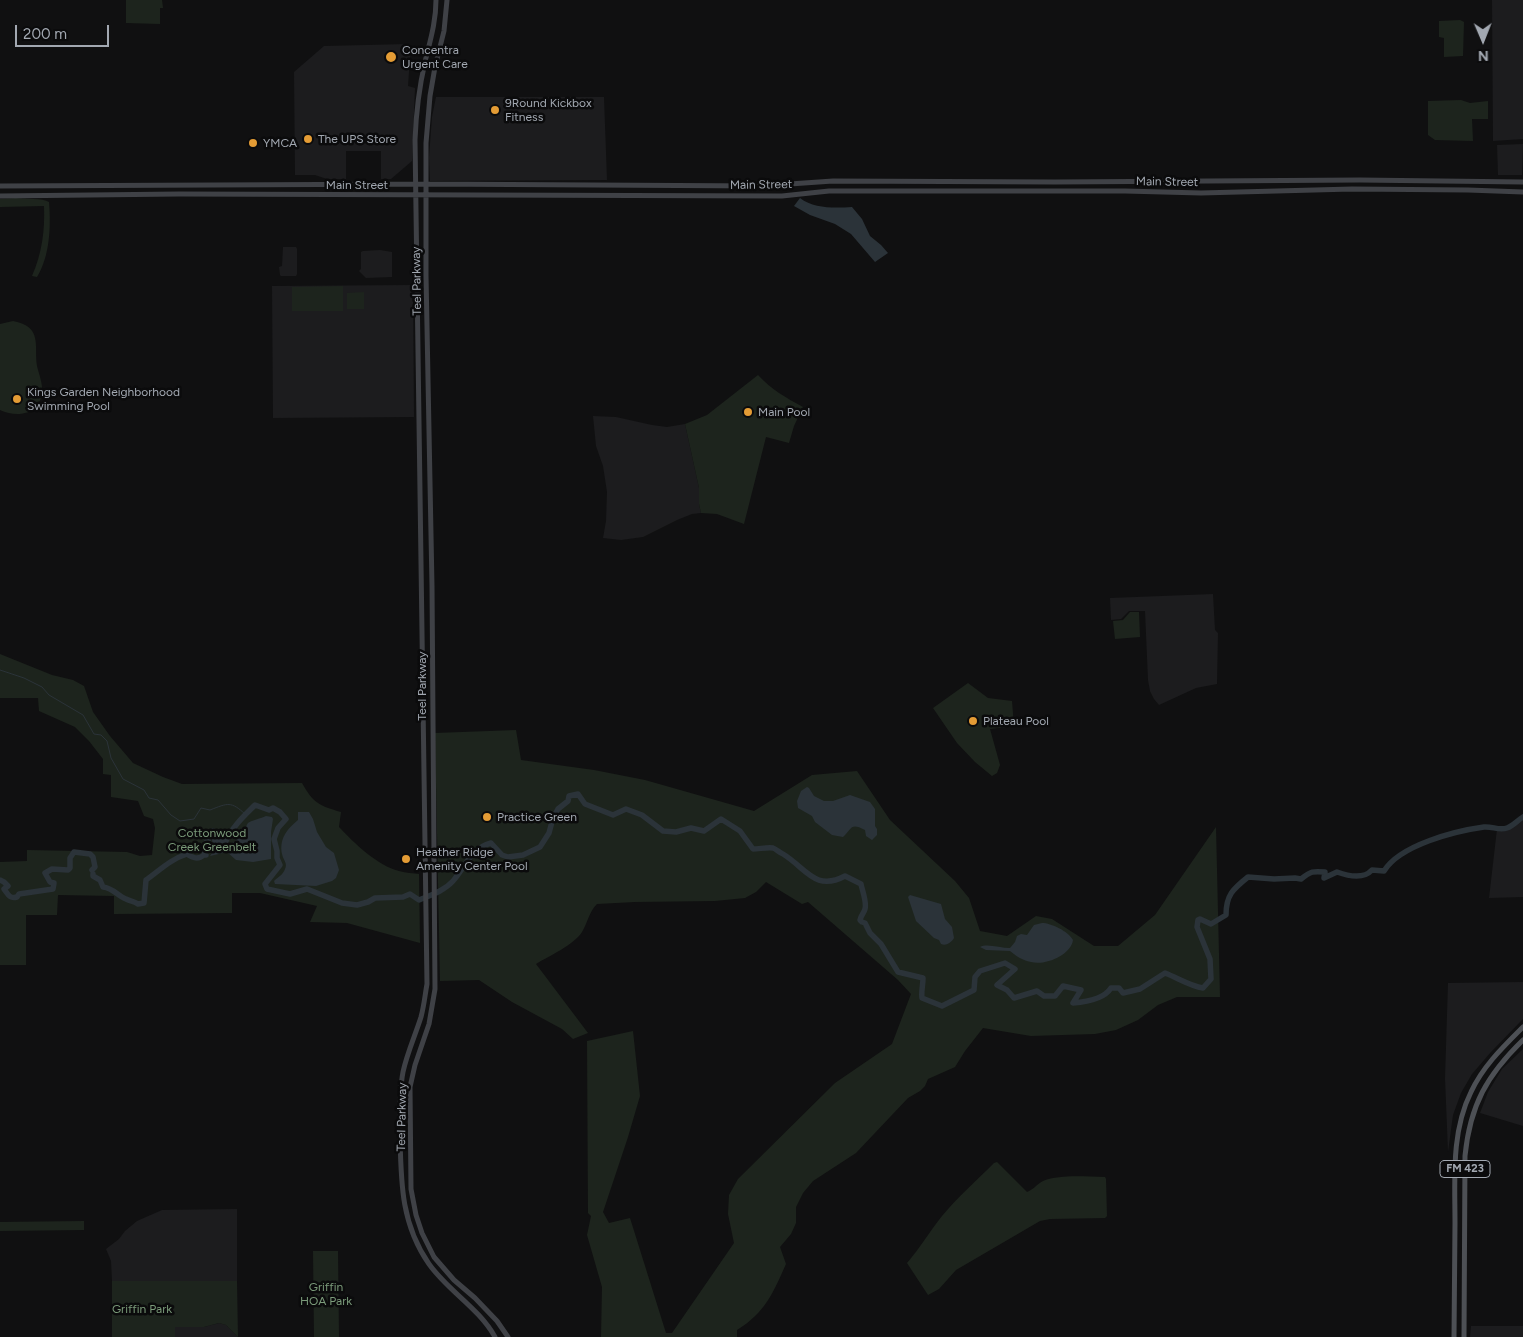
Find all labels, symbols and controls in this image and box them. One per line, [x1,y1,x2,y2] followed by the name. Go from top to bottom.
[18,15,111,47] scale bar
[1458,15,1508,65] north arrow
[23,25,67,43] text: 200 m
[402,43,468,71] place label: Concentra Urgent Care
[1478,47,1489,64] text: N
[384,50,398,64] marker: Concentra Urgent Care
[505,96,592,124] place label: 9Round Kickbox Fitness
[489,104,501,116] marker: 9Round Kickbox Fitness
[318,132,396,146] place label: The UPS Store
[302,133,314,145] marker: The UPS Store
[263,136,297,150] place label: YMCA
[247,137,259,149] marker: YMCA
[1136,174,1198,190] street label: Main Street
[730,177,792,193] street label: Main Street
[326,178,388,192] street label: Main Street
[409,246,425,316] street label: Teel Parkway
[27,385,180,413] place label: Kings Garden Neighborhood Swimming Pool
[11,393,23,405] marker: Kings Garden Neighborhood Swimming Pool
[758,405,810,419] place label: Main Pool
[742,406,754,418] marker: Main Pool
[415,651,429,721] street label: Teel Parkway
[983,714,1049,728] place label: Plateau Pool
[967,715,979,727] marker: Plateau Pool
[497,810,577,824] place label: Practice Green
[481,811,493,823] marker: Practice Green
[168,826,256,854] park label: Cottonwood Creek Greenbelt
[416,845,528,873] place label: Heather Ridge Amenity Center Pool
[400,853,412,865] marker: Heather Ridge Amenity Center Pool
[394,1082,410,1152] street label: Teel Parkway
[1440,1160,1490,1178] road number: FM 423
[300,1280,352,1308] park label: Griffin HOA Park
[112,1302,172,1316] park label: Griffin Park

